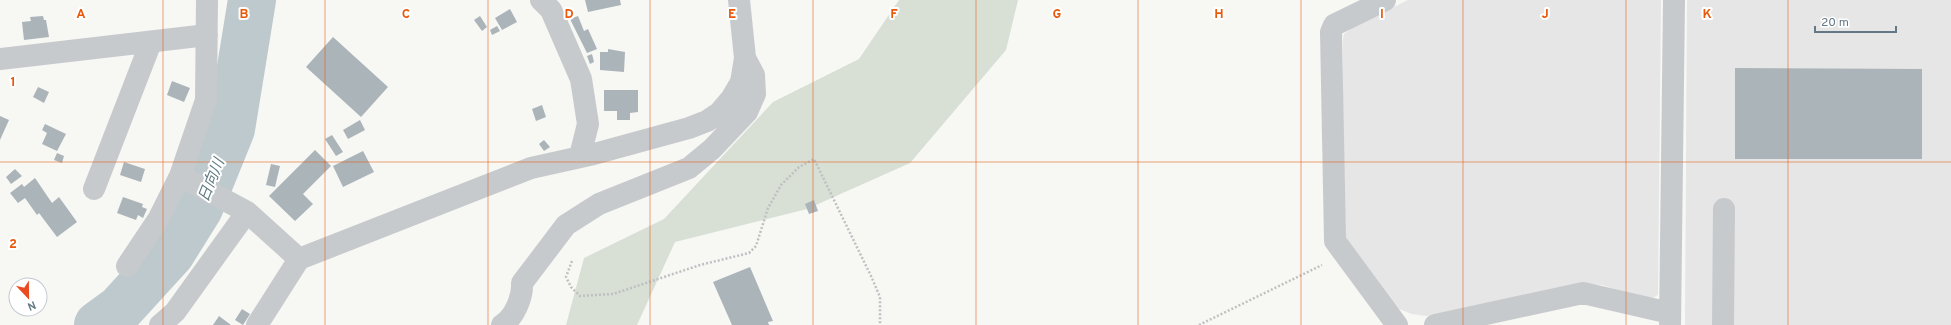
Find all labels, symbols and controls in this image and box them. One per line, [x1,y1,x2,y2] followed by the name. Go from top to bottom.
[76,7,86,23] text: A
[240,7,249,23] text: B
[402,7,410,23] text: C
[564,7,574,23] text: D
[728,7,736,23] text: E
[890,7,898,23] text: F
[1053,7,1062,23] text: G
[1214,7,1224,23] text: H
[1380,7,1384,23] text: I
[1541,7,1549,23] text: J
[1702,7,1712,23] text: K
[1815,8,1896,34] scale bar
[1821,15,1849,31] text: 20 m
[10,75,16,91] text: 1
[195,154,230,205] water label: 日向川
[9,237,17,253] text: 2
[8,277,48,317] north arrow
[25,297,38,313] text: N

